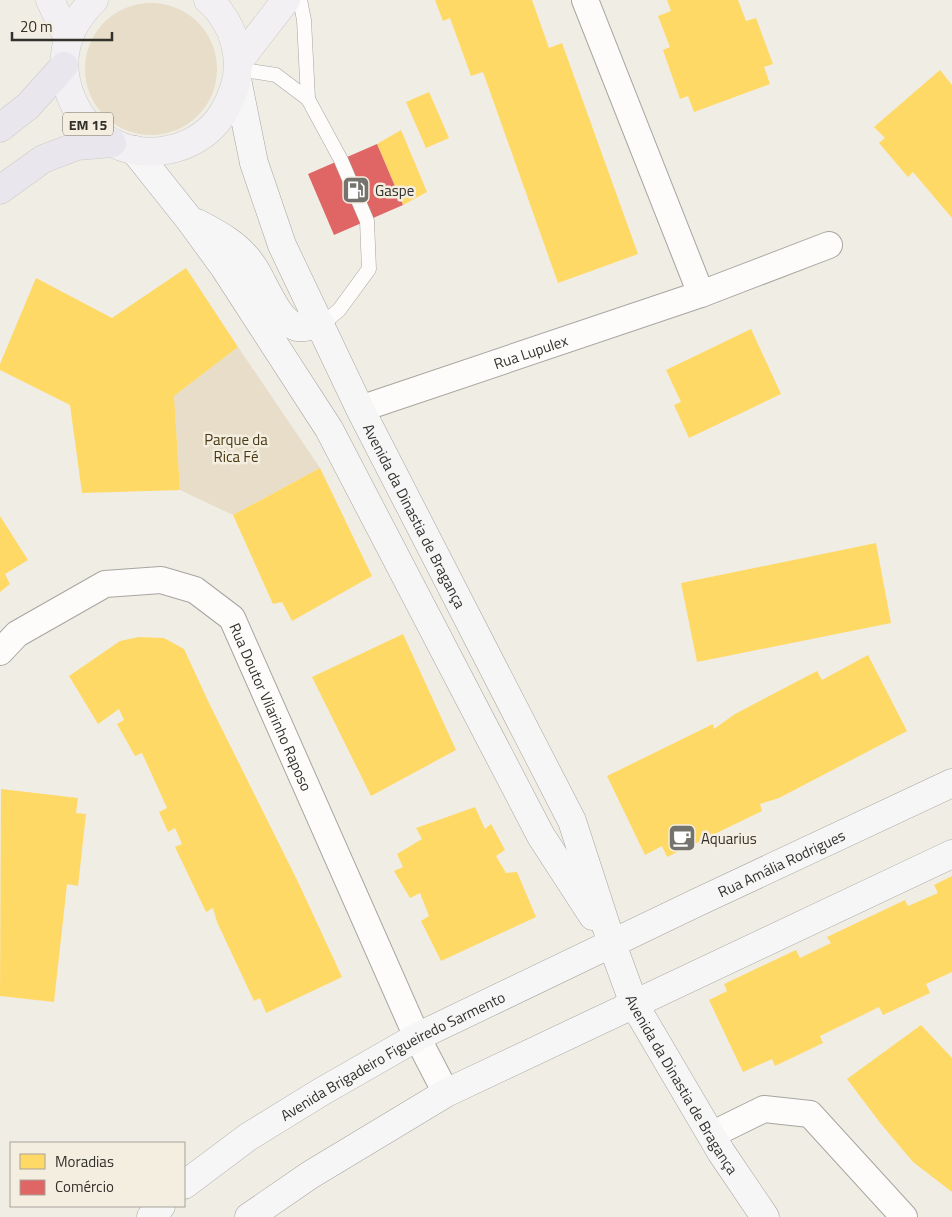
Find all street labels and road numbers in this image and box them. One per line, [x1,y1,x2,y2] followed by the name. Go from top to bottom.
[63,112,113,136] road number: EM 15
[491,328,571,375] street label: Rua Lupulex
[358,419,472,613] street label: Avenida da Dinastia de Bragança
[224,619,318,795] street label: Rua Doutor Vilarinho Raposo
[714,823,849,903] street label: Rua Amália Rodrigues
[275,985,509,1126] street label: Avenida Brigadeiro Figueiredo Sarmento
[620,991,744,1179] street label: Avenida da Dinastia de Bragança

